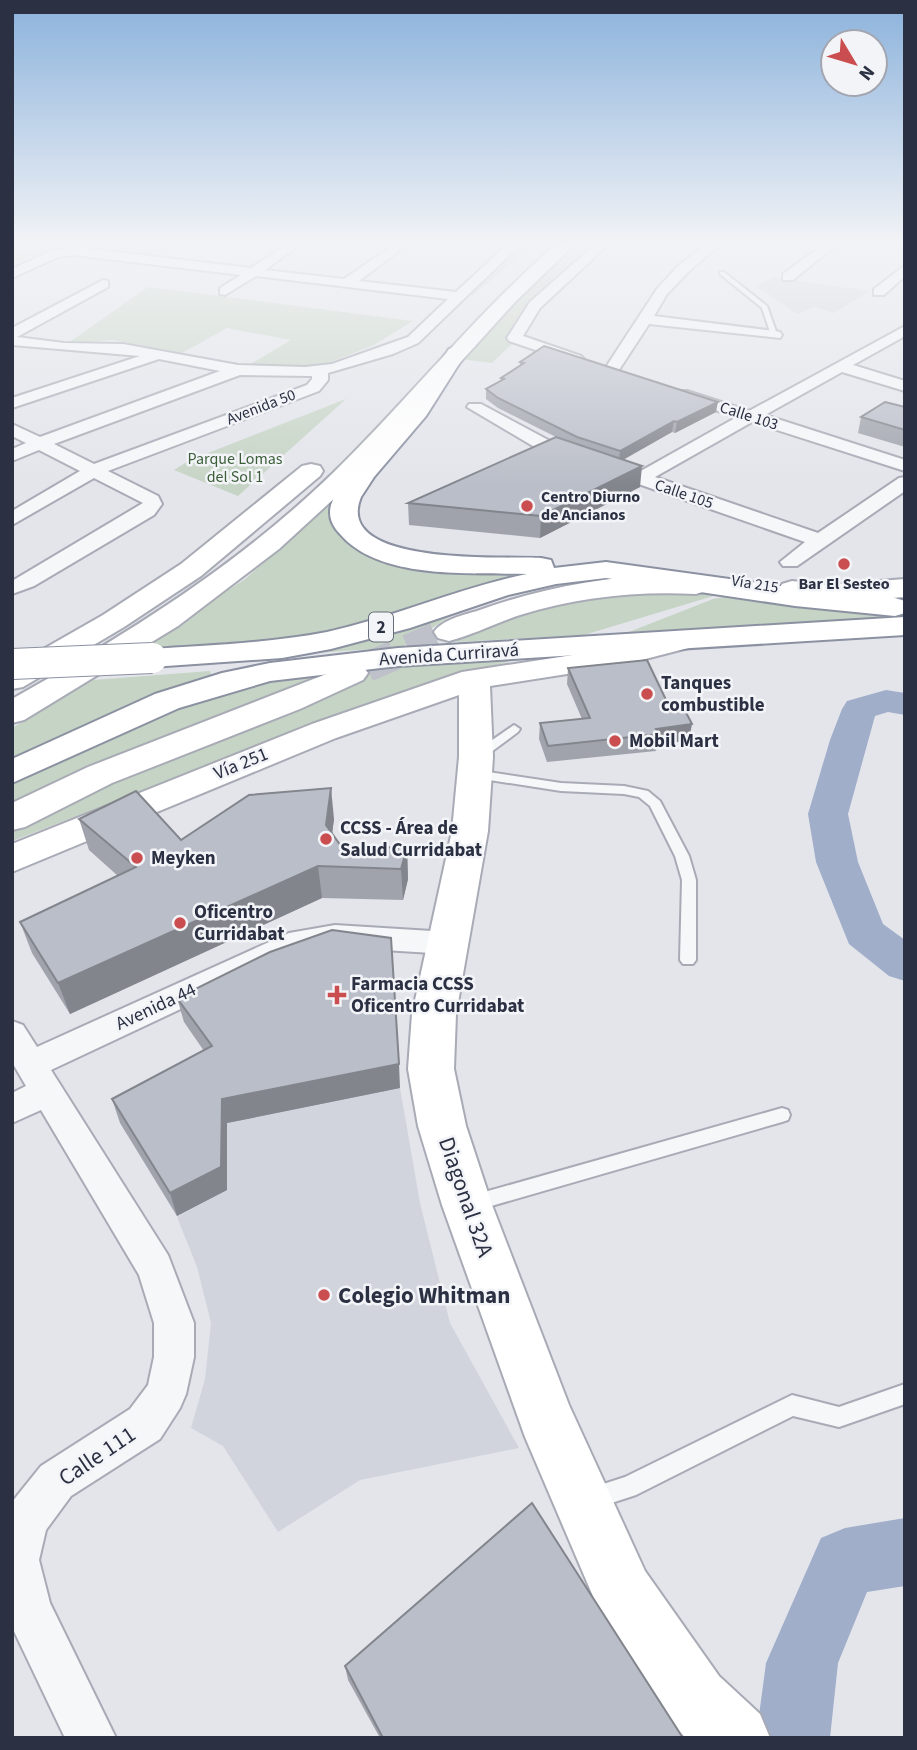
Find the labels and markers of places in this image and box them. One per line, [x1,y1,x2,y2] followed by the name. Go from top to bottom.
[541,486,640,526] place label: Centro Diurno de Ancianos
[519,498,535,514] marker: Centro Diurno de Ancianos
[836,556,852,572] marker: Bar El Sesteo
[798,573,890,595] place label: Bar El Sesteo
[661,670,765,719] place label: Tanques combustible
[639,686,655,702] marker: Tanques combustible
[629,728,719,755] place label: Mobil Mart
[607,733,623,749] marker: Mobil Mart
[340,815,482,864] place label: CCSS - Área de Salud Curridabat
[318,831,334,847] marker: CCSS - Área de Salud Curridabat
[151,845,216,872] place label: Meyken
[129,850,145,866] marker: Meyken
[194,899,285,948] place label: Oficentro Curridabat
[172,915,188,931] marker: Oficentro Curridabat
[351,971,524,1020] place label: Farmacia CCSS Oficentro Curridabat
[329,987,345,1003] marker: Farmacia CCSS Oficentro Curridabat
[338,1279,510,1312] place label: Colegio Whitman
[316,1287,332,1303] marker: Colegio Whitman

